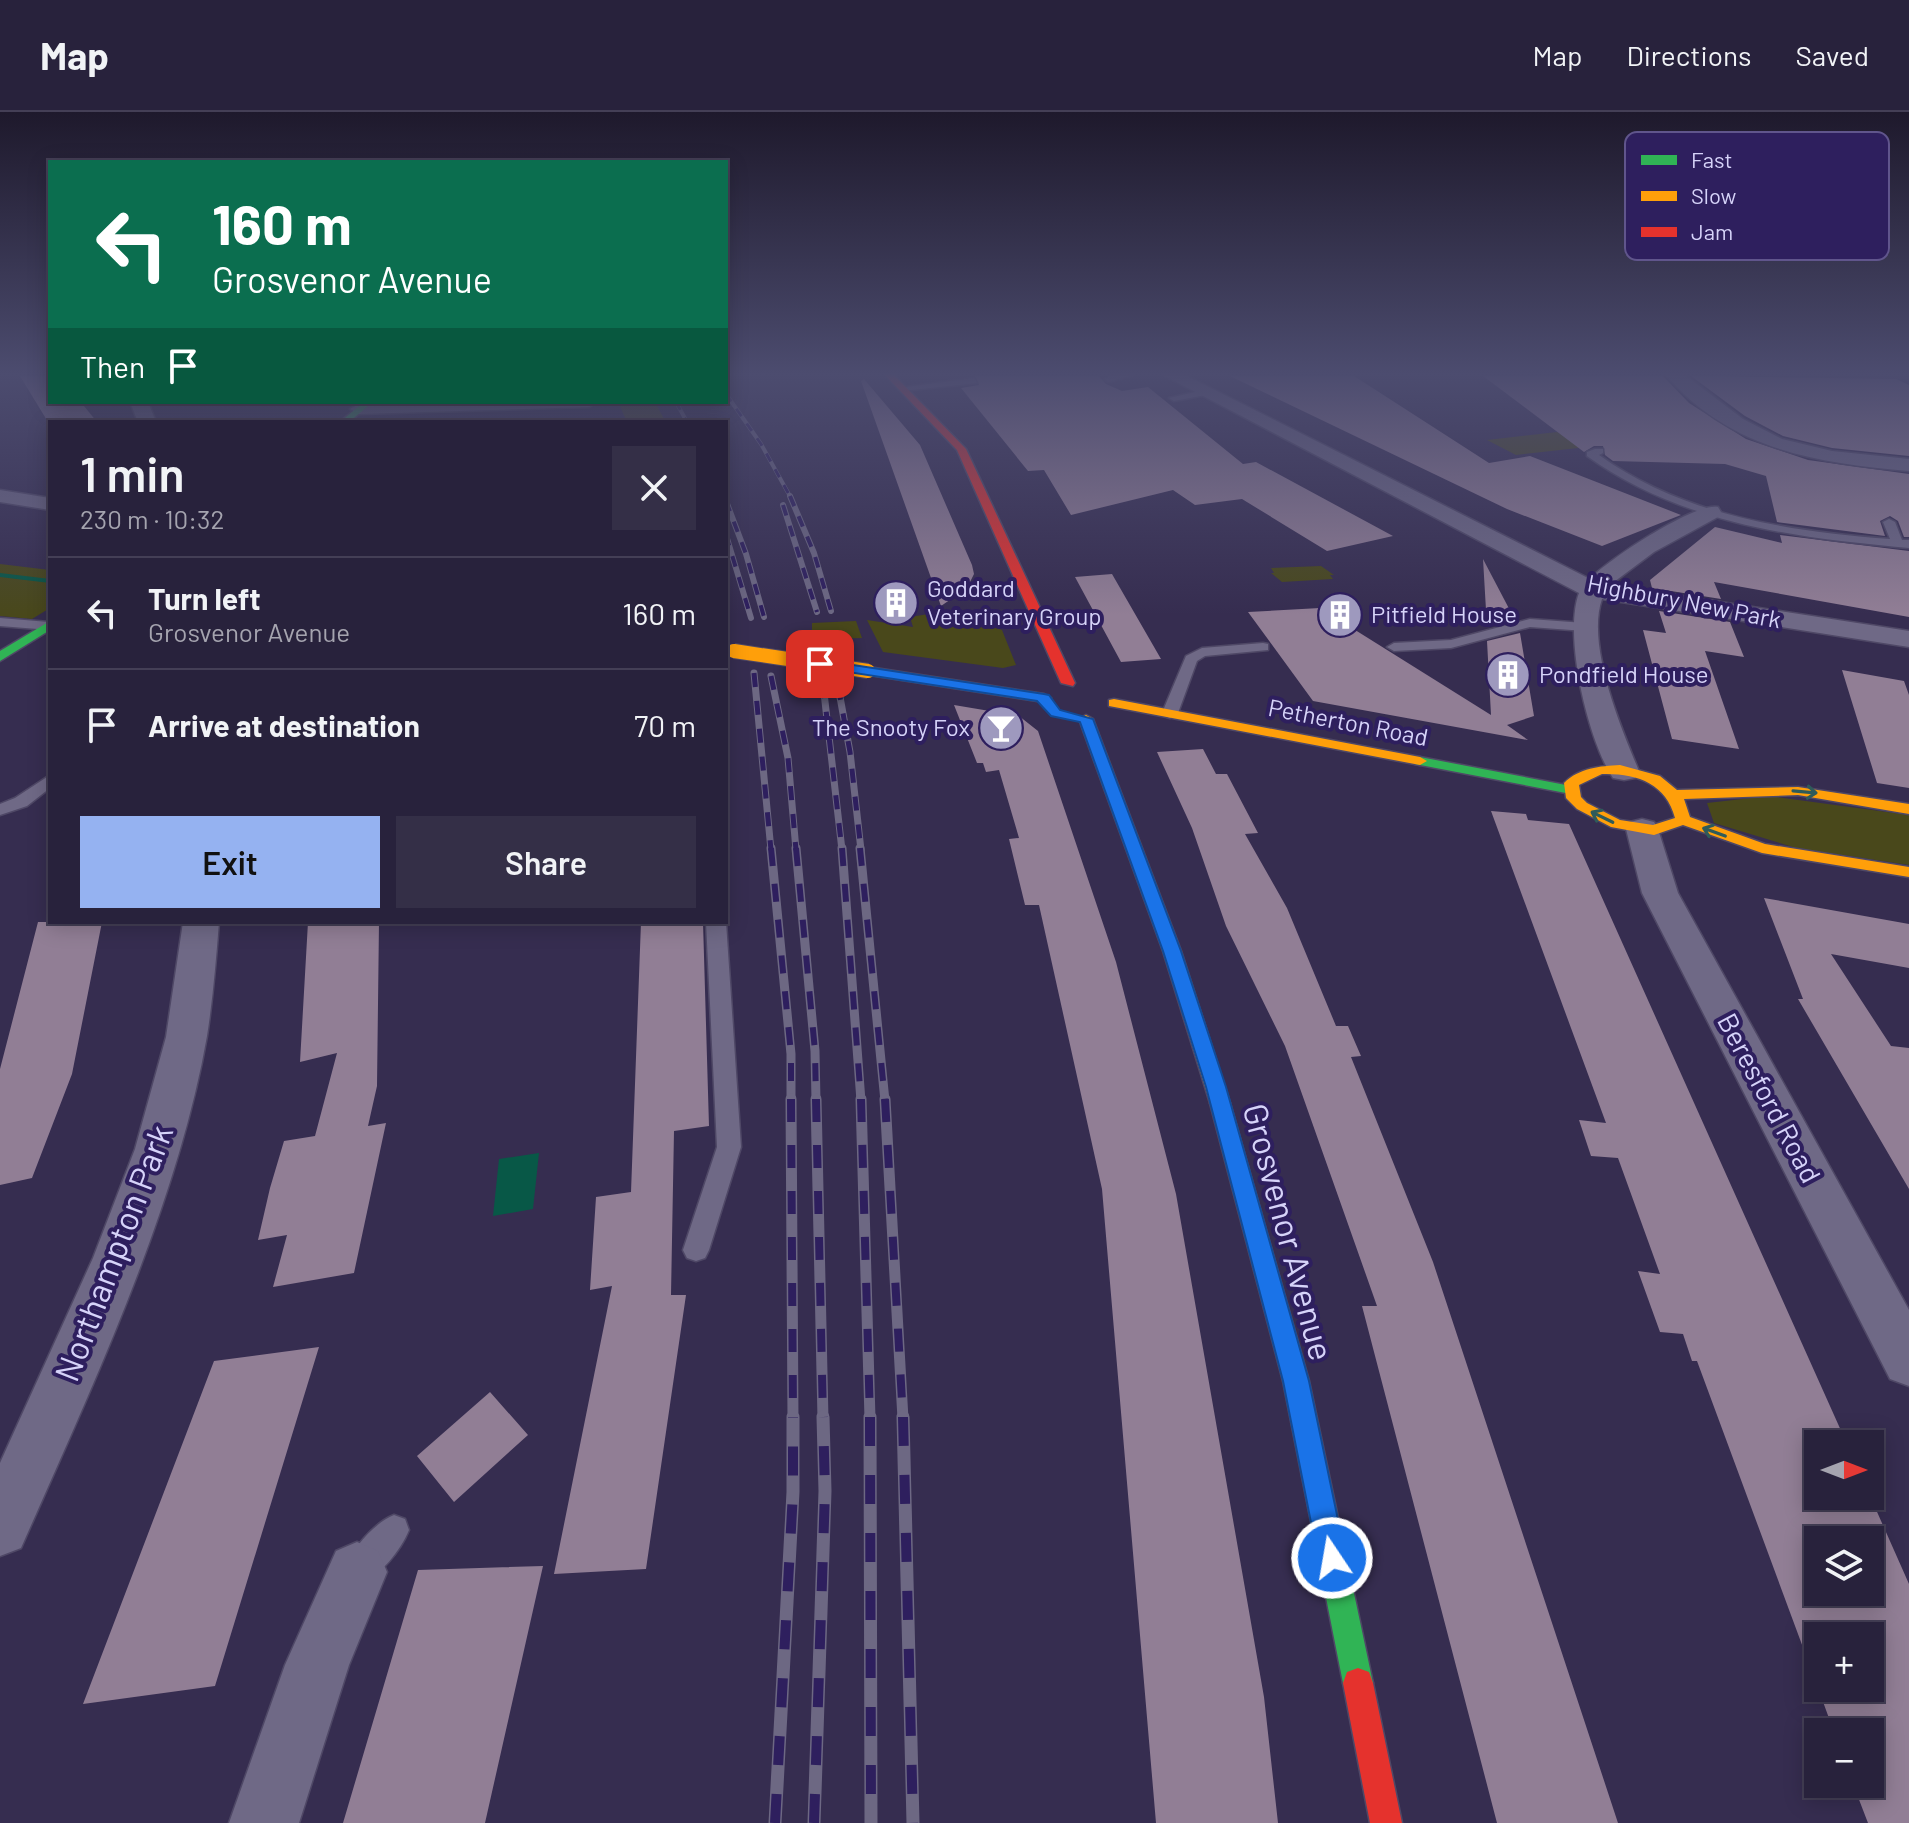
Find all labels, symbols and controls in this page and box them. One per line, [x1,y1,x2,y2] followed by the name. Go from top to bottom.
[40,32,109,78] text: Map
[1533,38,1582,72] text: Map
[1626,38,1752,72] text: Directions
[1796,38,1869,72] text: Saved
[1625,132,1889,260] legend
[1691,146,1733,172] text: Fast
[1691,182,1736,208] text: Slow
[212,189,352,256] text: 160 m
[80,192,184,296] icon: left
[1691,218,1733,244] text: Jam
[212,257,492,300] text: Grosvenor Avenue
[161,344,205,388] icon: arrive
[80,348,145,384] text: Then
[80,444,185,502] text: 1 min
[612,446,696,530] button: close
[80,503,224,534] text: 230 m · 10:32
[1585,568,1784,634] street label: Highbury New Park
[927,573,1102,630] place label: Goddard Veterinary Group
[872,579,920,627] building icon: Goddard Veterinary Group
[148,580,261,616] text: Turn left
[80,591,124,635] icon: left
[1316,591,1364,639] building icon: Pitfield House
[622,595,696,631] text: 160 m
[1371,599,1517,628] place label: Pitfield House
[148,616,350,647] text: Grosvenor Avenue
[786,630,854,698] pin
[798,642,842,686] icon: arrive
[1484,651,1532,699] building icon: Pondfield House
[1539,659,1709,688] place label: Pondfield House
[1266,692,1431,751] street label: Petherton Road
[80,703,124,747] icon: arrive
[977,704,1025,752] bar icon: The Snooty Fox
[148,707,420,743] text: Arrive at destination
[634,707,696,743] text: 70 m
[812,712,970,741] place label: The Snooty Fox
[1791,785,1818,800] one-way arrow
[1591,808,1614,824] one-way arrow
[80,816,380,908] button: Exit
[396,816,696,908] button: Share
[1703,824,1727,838] one-way arrow
[1711,1007,1829,1188] street label: Beresford Road
[1235,1099,1343,1365] street label: Grosvenor Avenue
[45,1118,180,1387] street label: Northampton Park
[1804,1430,1884,1510] north arrow
[1804,1430,1884,1798] map controls
[1290,1516,1374,1600] position arrow
[1804,1526,1884,1606] button: layers
[1804,1622,1884,1702] button: +
[1804,1718,1884,1798] button: −

